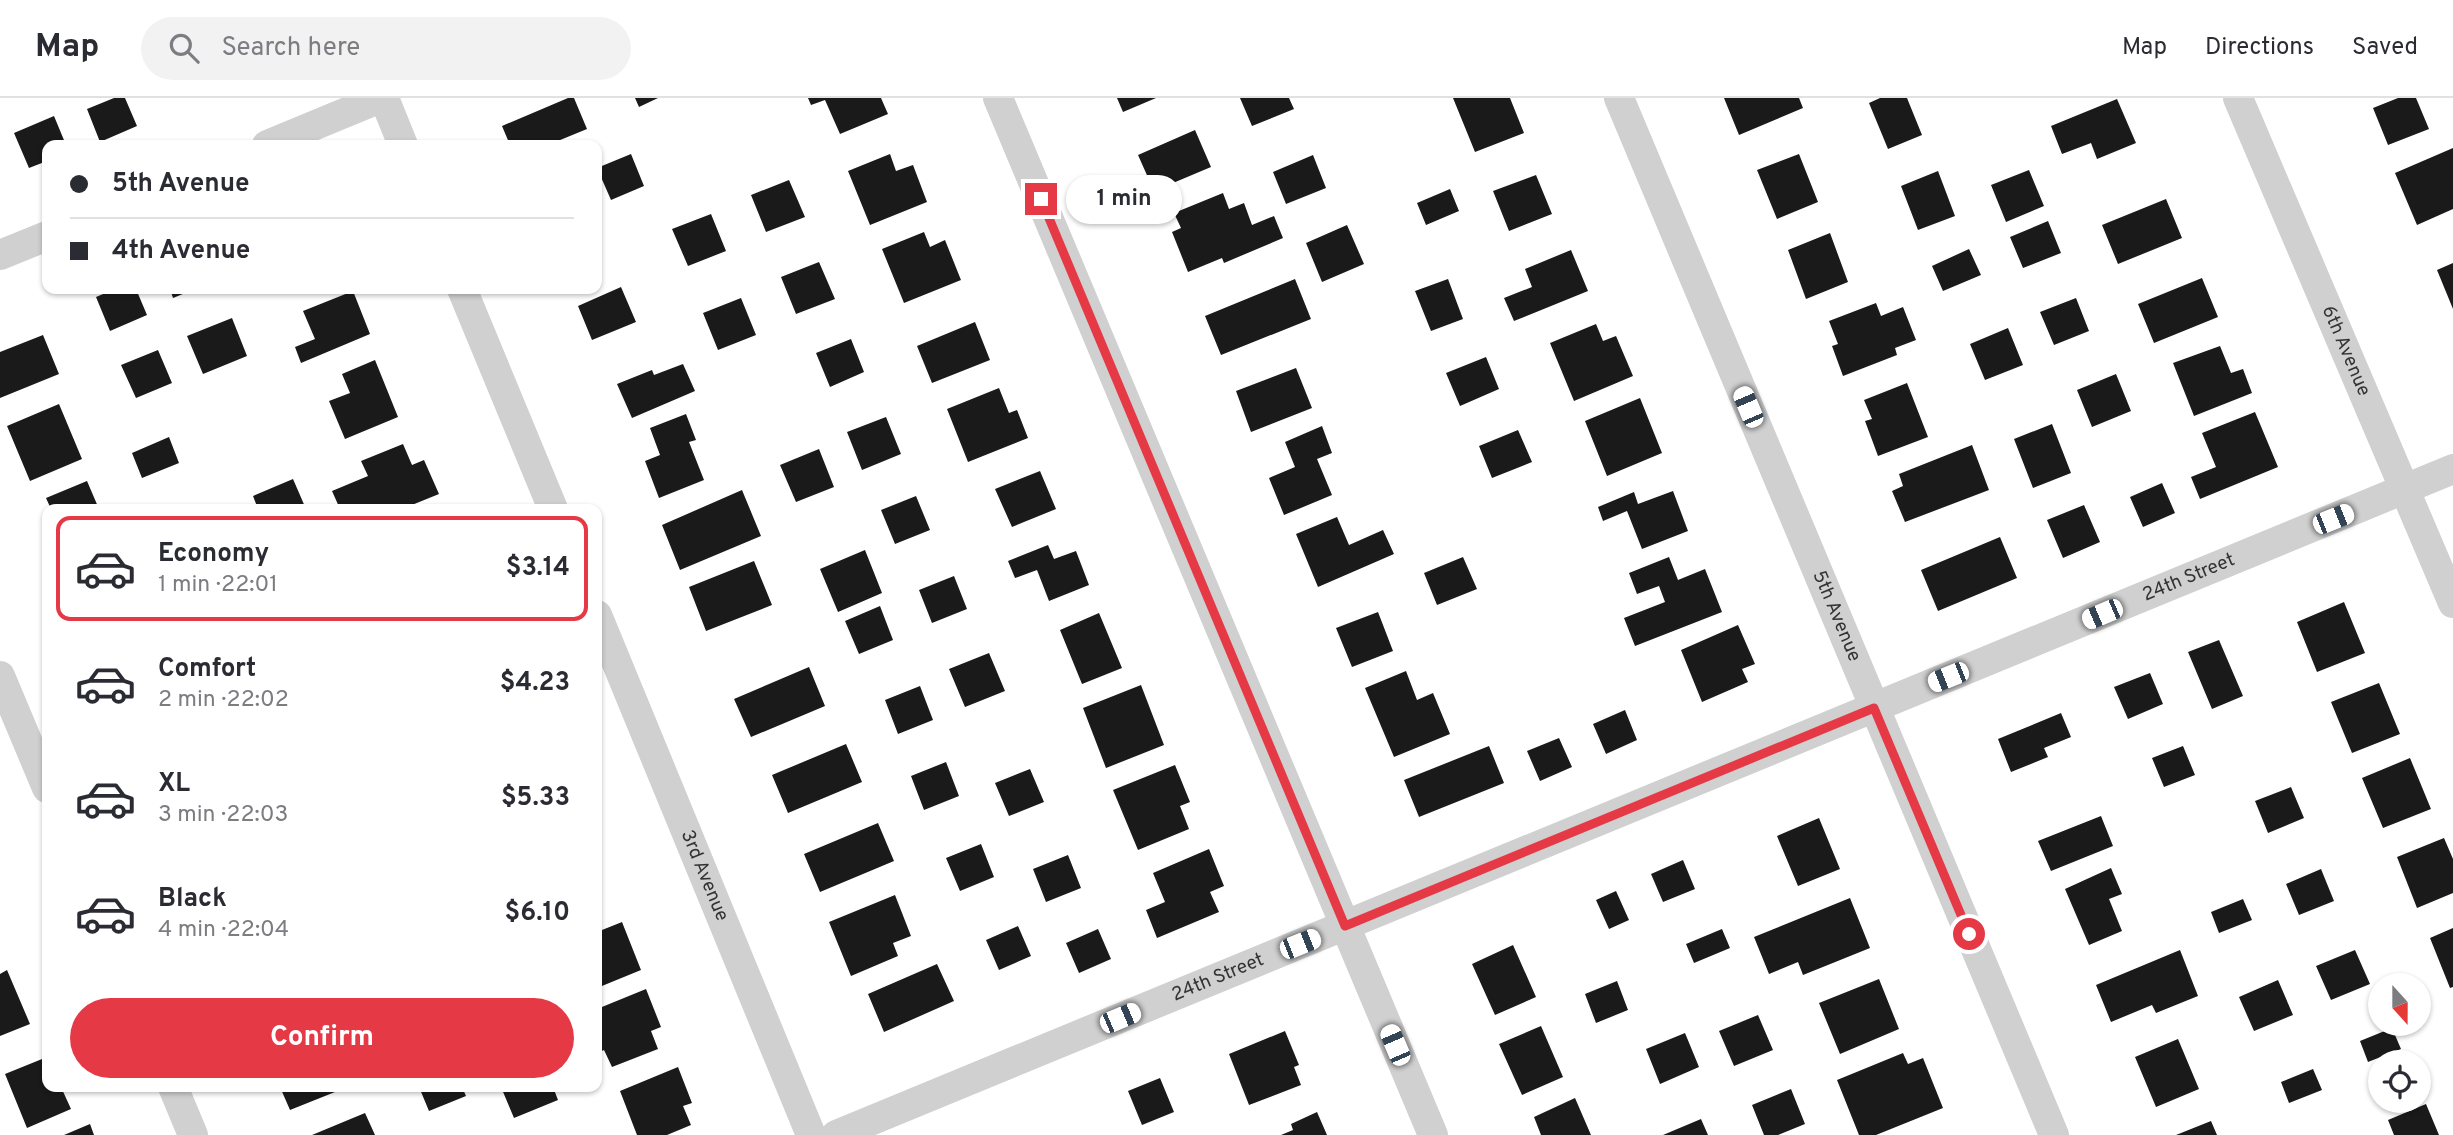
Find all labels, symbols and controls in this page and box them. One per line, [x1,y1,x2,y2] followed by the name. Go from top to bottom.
[141,17,631,80] search box
[35,27,99,69] text: Map
[165,29,203,67] icon: search
[221,32,360,65] text: Search here
[2122,33,2167,63] text: Map
[2205,33,2314,63] text: Directions
[2352,33,2418,63] text: Saved
[112,168,249,201] text: 5th Avenue
[1066,174,1181,224] callout: 1 min
[1025,183,1057,215] route end
[1096,185,1152,214] text: 1 min
[112,235,250,268] text: 4th Avenue
[2316,302,2376,400] street label: 6th Avenue
[1731,384,1766,430] car
[2310,501,2357,537] car
[74,537,137,600] icon: car
[158,538,269,571] text: Economy
[2139,548,2238,608] street label: 24th Street
[506,552,570,585] text: $3.14
[1807,567,1866,665] street label: 5th Avenue
[158,571,278,600] text: 1 min · 22:01
[2079,596,2126,632] car
[74,652,137,715] icon: car
[158,653,256,686] text: Comfort
[1925,659,1972,695] car
[500,667,570,700] text: $4.23
[158,686,289,715] text: 2 min · 22:02
[74,767,137,830] icon: car
[158,768,190,801] text: XL
[501,782,570,815] text: $5.33
[158,801,288,830] text: 3 min · 22:03
[675,827,734,925] street label: 3rd Avenue
[74,882,137,945] icon: car
[158,883,227,916] text: Black
[505,897,570,930] text: $6.10
[158,916,289,945] text: 4 min · 22:04
[1953,918,1985,950] route start
[1277,926,1324,962] car
[1168,948,1268,1007] street label: 24th Street
[2368,973,2431,1036] north arrow
[2368,973,2431,1113] map controls
[70,998,574,1078] button: Confirm
[1097,1000,1144,1036] car
[1378,1022,1413,1068] car
[2368,1050,2431,1113] button: locate

